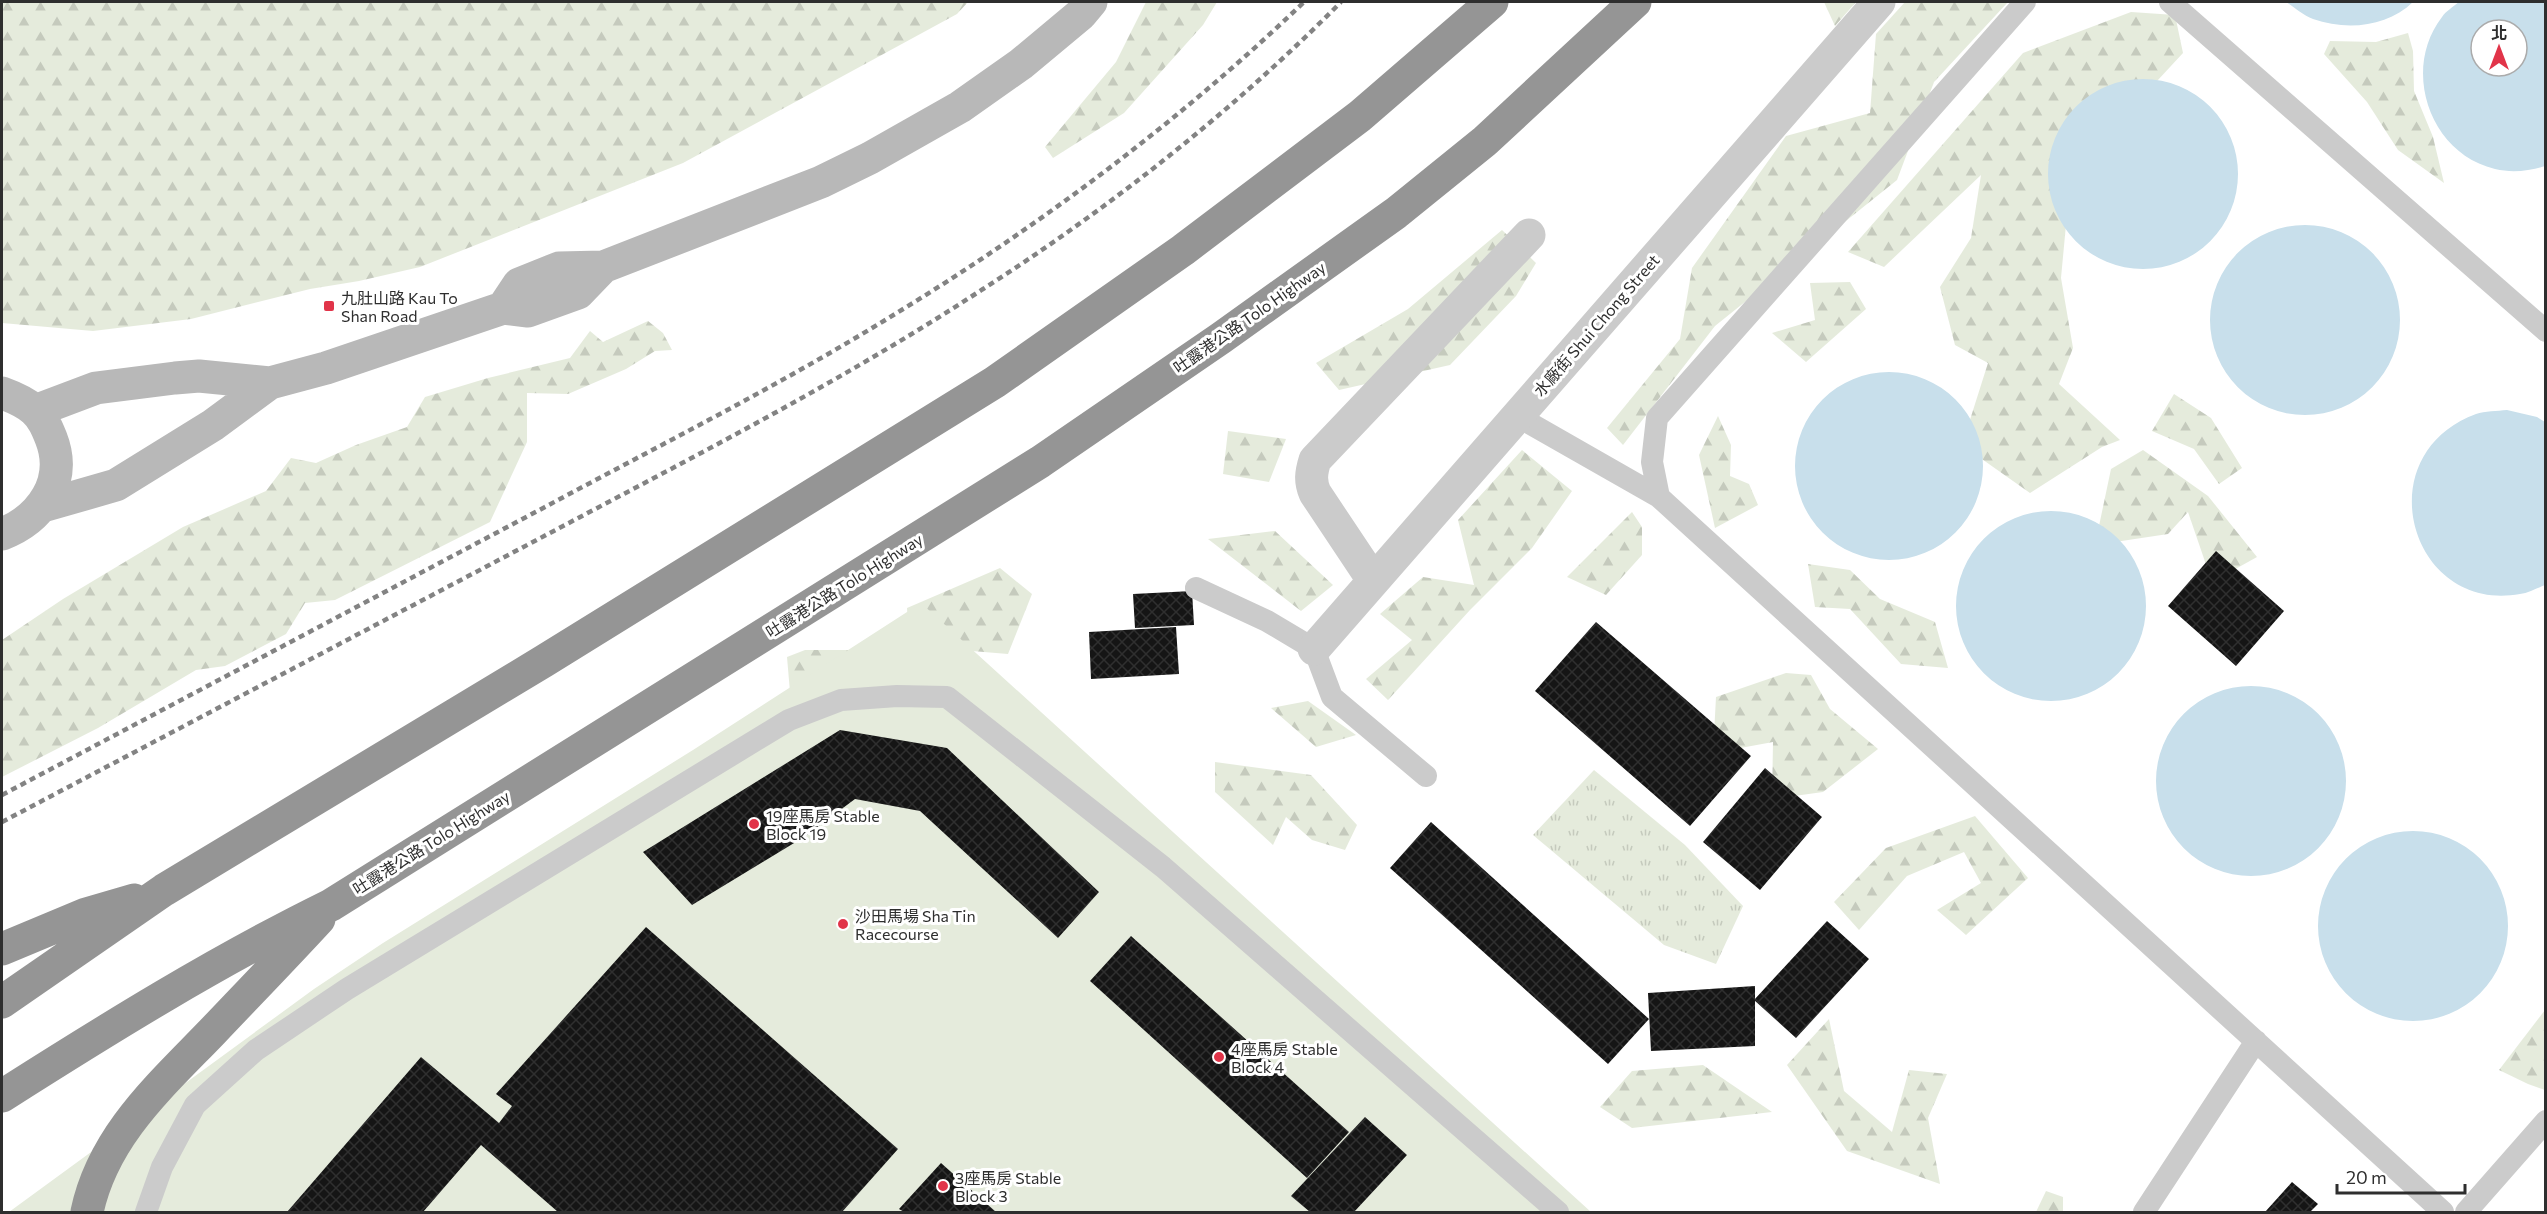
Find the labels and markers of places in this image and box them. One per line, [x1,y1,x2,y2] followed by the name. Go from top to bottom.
[341,288,458,325] place label: 九肚山路 Kau To Shan Road
[322,299,336,313] marker: 九肚山路 Kau To Shan Road
[766,806,880,843] place label: 19座馬房 Stable Block 19
[747,817,761,831] marker: 19座馬房 Stable Block 19
[855,906,976,943] place label: 沙田馬場 Sha Tin Racecourse
[836,917,850,931] marker: 沙田馬場 Sha Tin Racecourse
[1231,1039,1338,1076] place label: 4座馬房 Stable Block 4
[1212,1050,1226,1064] marker: 4座馬房 Stable Block 4
[955,1168,1061,1205] place label: 3座馬房 Stable Block 3
[936,1179,950,1193] marker: 3座馬房 Stable Block 3

